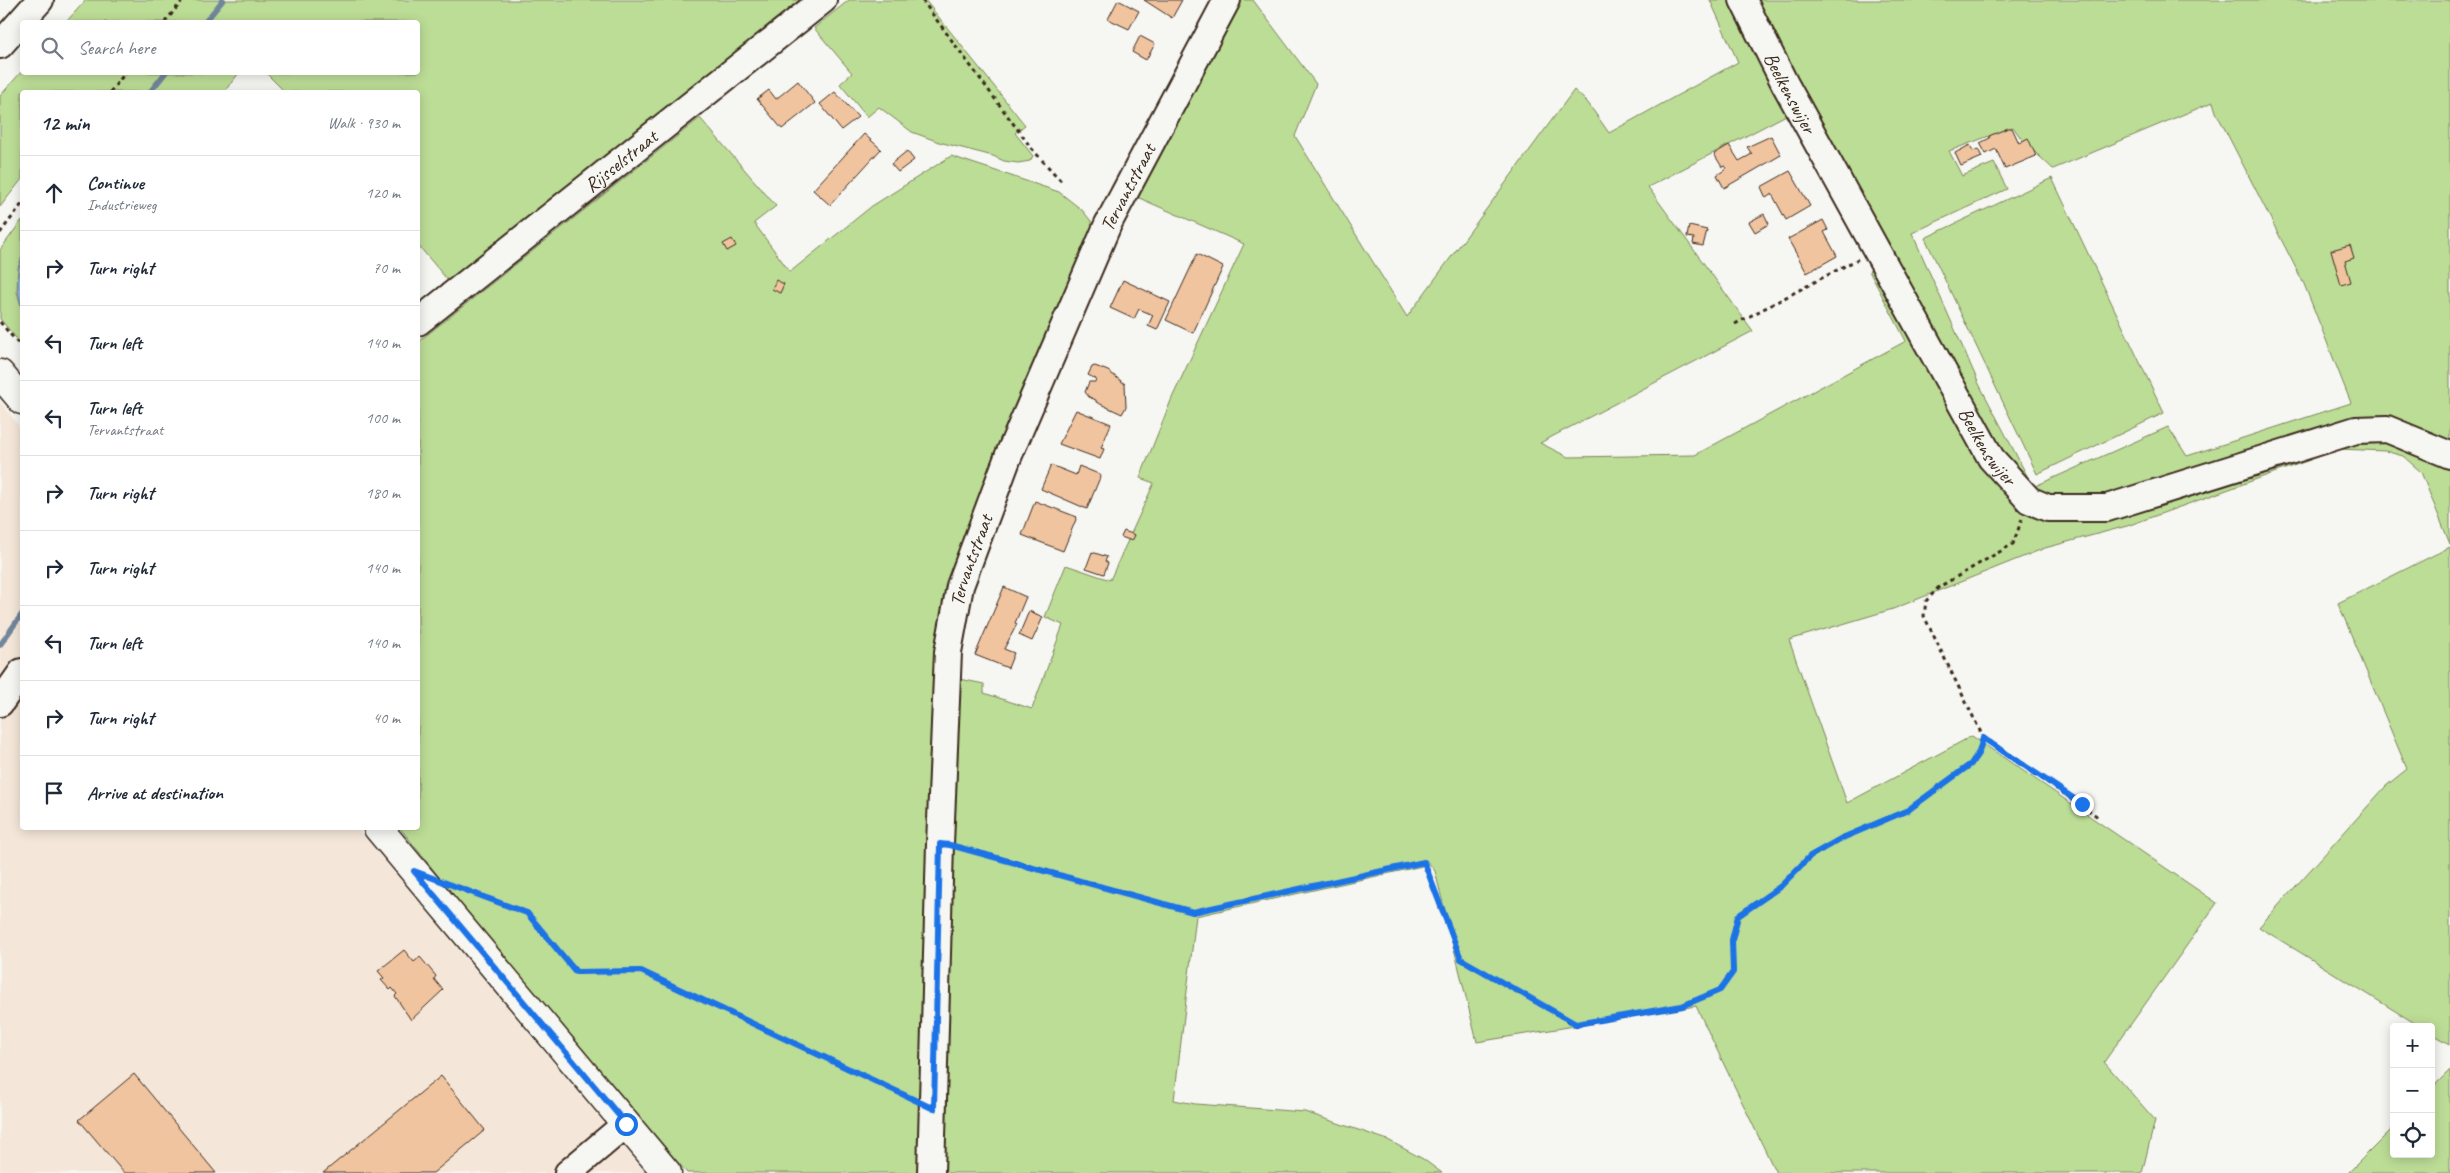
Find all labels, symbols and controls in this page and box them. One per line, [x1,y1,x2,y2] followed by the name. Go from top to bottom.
[20,20,420,75] search box
[38,34,66,62] icon: search
[78,36,155,60] text: Search here
[1759,48,1823,139] street label: Beelkenswijer
[40,110,90,136] text: 12 min
[328,113,400,133] text: Walk · 930 m
[579,123,664,197] street label: Rijsselstraat
[1094,137,1162,235] street label: Tervantstraat
[87,171,144,195] text: Continue
[40,179,68,207] icon: ahead
[366,183,400,203] text: 120 m
[87,195,157,215] text: Industrieweg
[40,254,68,282] icon: right
[87,256,154,280] text: Turn right
[373,258,400,278] text: 70 m
[40,329,68,357] icon: left
[87,331,142,355] text: Turn left
[366,333,400,353] text: 140 m
[87,396,142,420] text: Turn left
[1953,403,2023,492] street label: Beelkenswijer
[40,404,68,432] icon: left
[366,408,400,428] text: 100 m
[87,420,163,440] text: Tervantstraat
[40,479,68,507] icon: right
[87,481,154,505] text: Turn right
[366,483,400,503] text: 180 m
[944,509,999,608] street label: Tervantstraat
[40,554,68,582] icon: right
[87,556,154,580] text: Turn right
[366,558,400,578] text: 140 m
[40,629,68,657] icon: left
[87,631,142,655] text: Turn left
[366,633,400,653] text: 140 m
[40,704,68,732] icon: right
[87,706,154,730] text: Turn right
[373,708,400,728] text: 40 m
[40,779,68,807] icon: arrive
[87,781,223,805] text: Arrive at destination
[2071,793,2094,816] route end
[2390,1023,2435,1158] map controls
[2390,1023,2435,1068] button: +
[2390,1068,2435,1113] button: −
[615,1113,638,1136] route start
[2390,1113,2435,1158] button: locate

